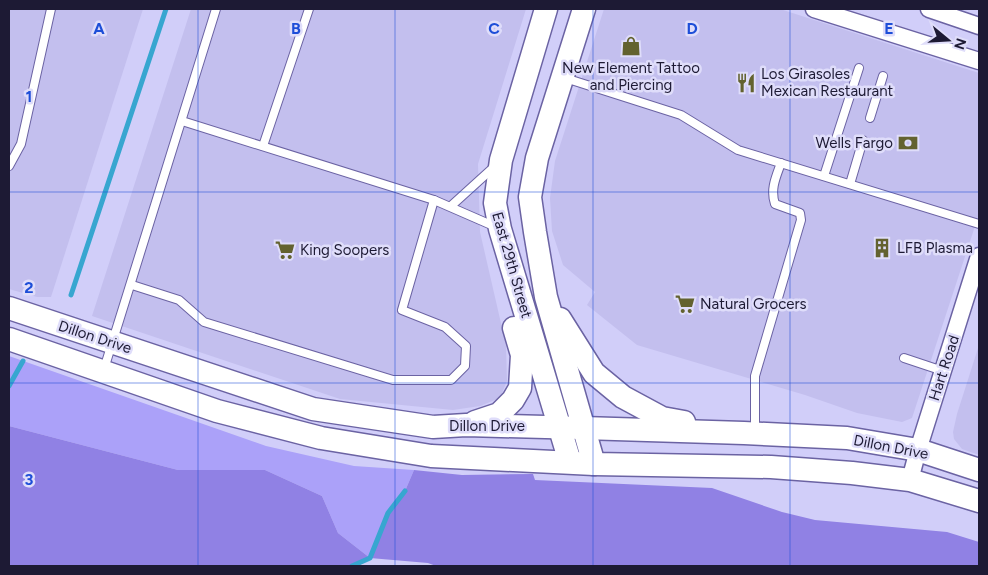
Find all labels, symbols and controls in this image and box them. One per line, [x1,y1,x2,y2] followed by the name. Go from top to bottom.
[923,15,973,65] north arrow
[93,19,105,38] text: A
[291,19,301,38] text: B
[488,19,500,38] text: C
[686,19,698,38] text: D
[884,19,894,38] text: E
[620,35,642,57] shop icon: New Element Tattoo and Piercing
[950,36,970,52] text: N
[562,59,700,94] place label: New Element Tattoo and Piercing
[761,65,894,100] place label: Los Girasoles Mexican Restaurant
[735,72,757,94] restaurant icon: Los Girasoles Mexican Restaurant
[26,87,32,106] text: 1
[897,132,919,154] bank icon: Wells Fargo
[815,134,893,152] place label: Wells Fargo
[488,210,536,320] street label: East 29th Street
[871,237,893,259] building icon: LFB Plasma
[274,239,296,261] supermarket icon: King Soopers
[897,239,973,257] place label: LFB Plasma
[300,241,389,259] place label: King Soopers
[24,278,34,297] text: 2
[674,293,696,315] supermarket icon: Natural Grocers
[700,295,807,313] place label: Natural Grocers
[56,317,134,357] street label: Dillon Drive
[925,333,963,403] street label: Hart Road
[449,417,525,435] street label: Dillon Drive
[852,431,930,463] street label: Dillon Drive
[25,470,34,489] text: 3

